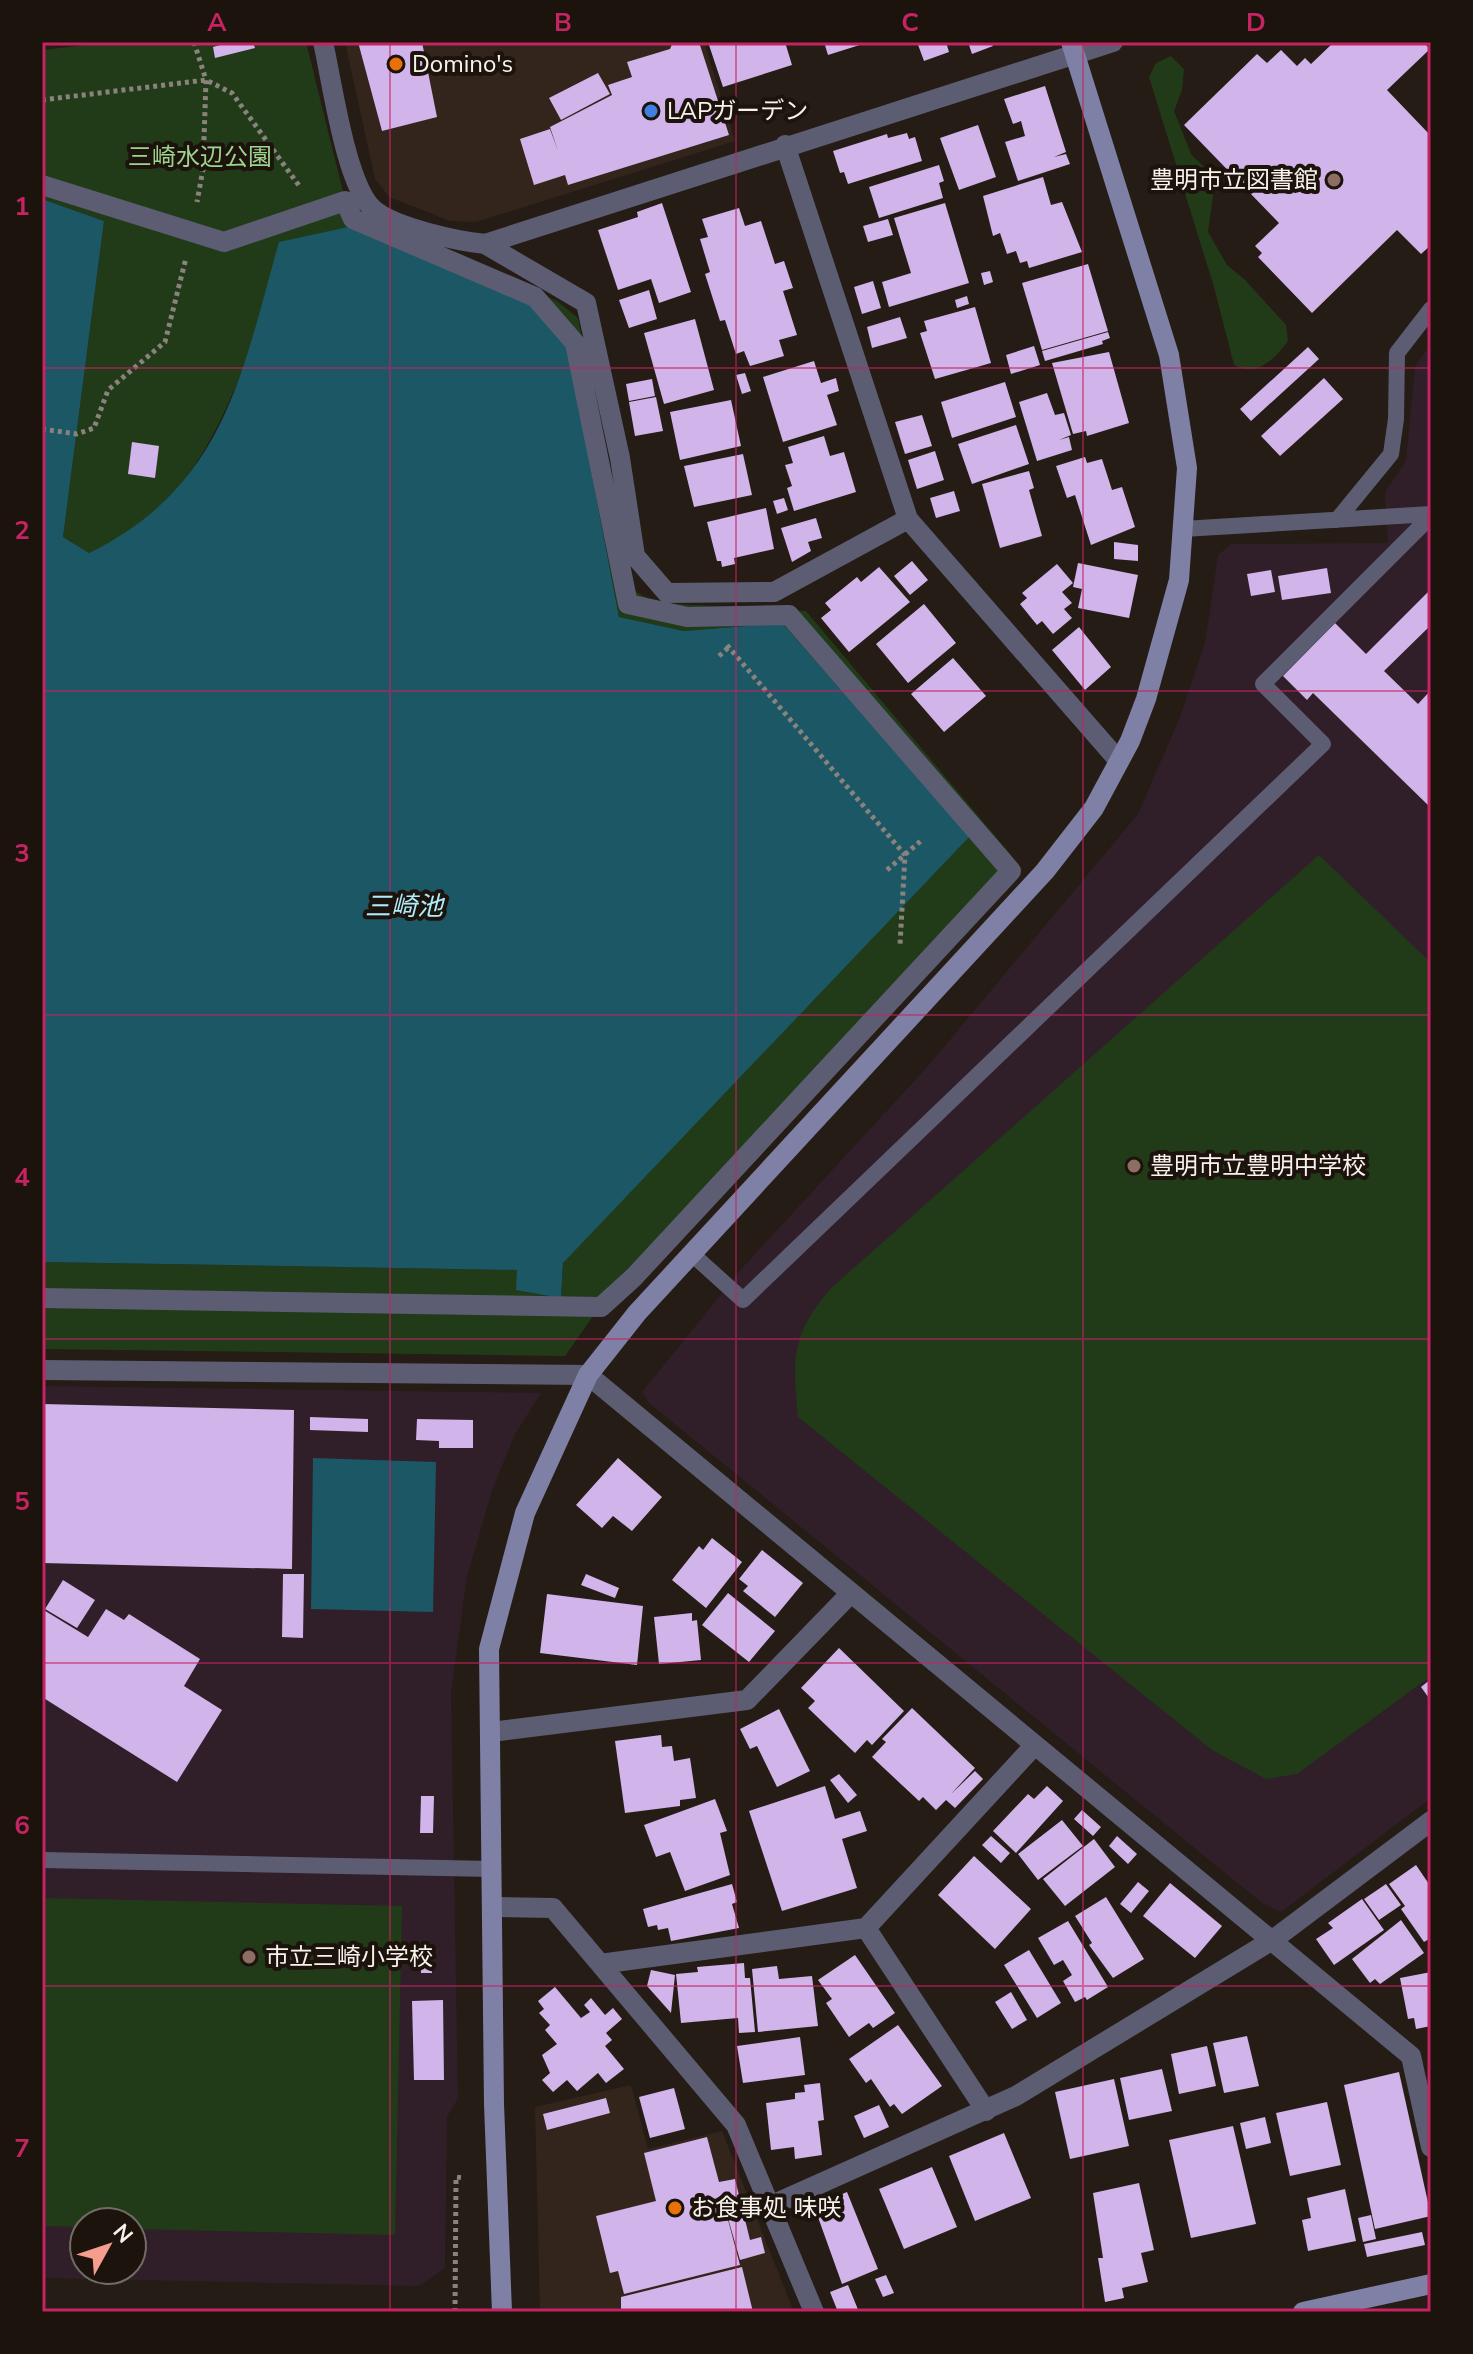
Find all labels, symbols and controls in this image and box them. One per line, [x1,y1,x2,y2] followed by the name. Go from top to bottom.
[207,5,227,40] text: A
[554,5,572,40] text: B
[901,5,919,40] text: C
[1246,5,1266,40] text: D
[412,48,513,80] place label: Domino's
[387,55,405,73] marker: Domino's
[667,95,808,127] place label: LAPガーデン
[642,102,660,120] marker: LAPガーデン
[128,141,272,173] park label: 三崎水辺公園
[1150,164,1318,196] place label: 豊明市立図書館
[1325,171,1343,189] marker: 豊明市立図書館
[14,189,30,224] text: 1
[14,513,30,548] text: 2
[14,836,30,871] text: 3
[365,889,446,924] water label: 三崎池
[1150,1150,1366,1182] place label: 豊明市立豊明中学校
[1125,1157,1143,1175] marker: 豊明市立豊明中学校
[14,1160,30,1195] text: 4
[14,1484,30,1519] text: 5
[14,1808,30,1843] text: 6
[265,1941,433,1973] place label: 市立三崎小学校
[240,1948,258,1966] marker: 市立三崎小学校
[14,2131,30,2166] text: 7
[691,2192,841,2224] place label: お食事処 味咲
[666,2199,684,2217] marker: お食事処 味咲
[68,2206,148,2286] north arrow
[106,2218,139,2250] text: N

